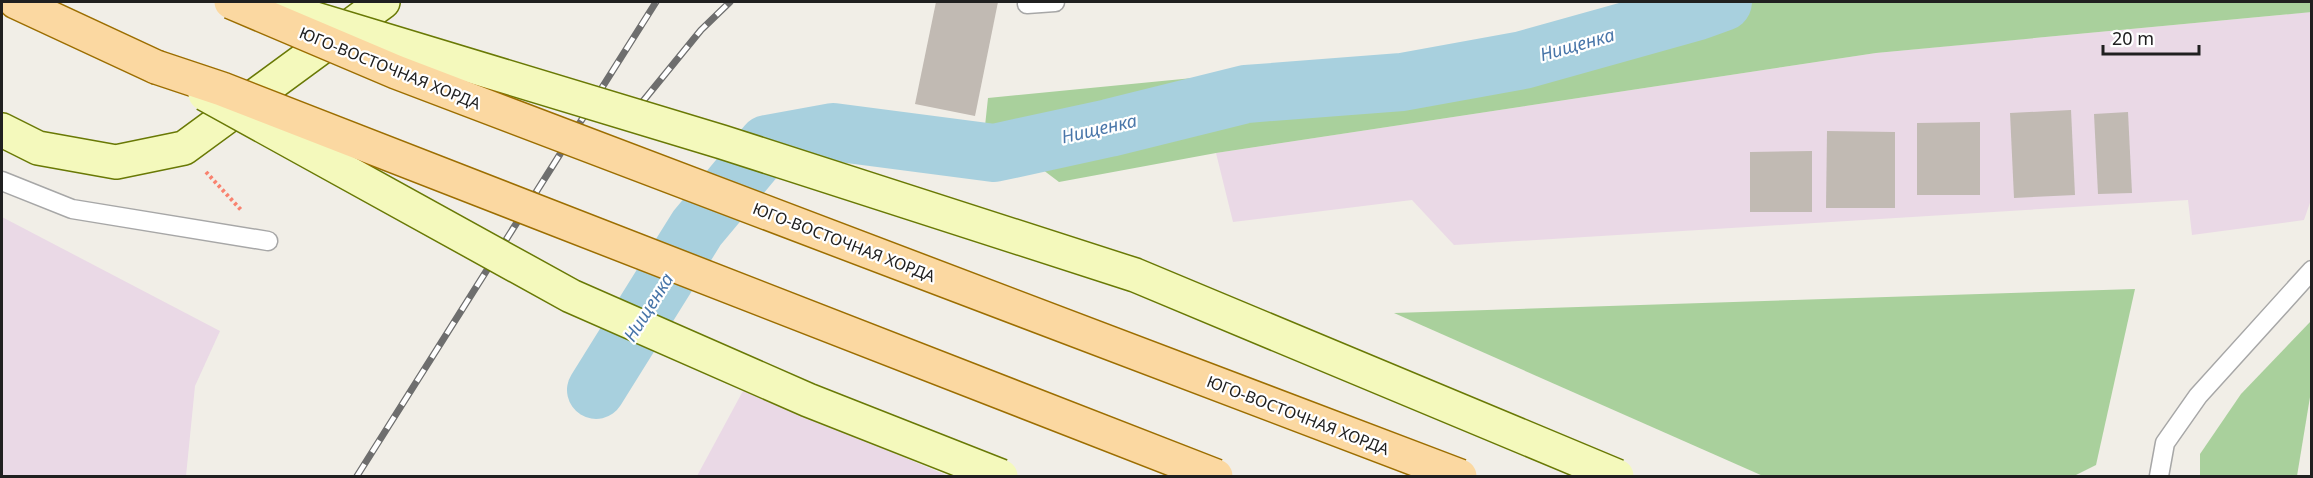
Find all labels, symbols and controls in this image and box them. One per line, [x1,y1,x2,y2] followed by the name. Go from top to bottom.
[2103,18,2199,56] scale bar
[296,22,485,115] street label: ЮГО-ВОСТОЧНАЯ ХОРДА
[1537,22,1617,66] water label: Нищенка
[2112,26,2154,50] text: 20 m
[1059,108,1139,148] water label: Нищенка
[750,197,939,287] street label: ЮГО-ВОСТОЧНАЯ ХОРДА
[618,268,678,346] water label: Нищенка
[1204,370,1393,460] street label: ЮГО-ВОСТОЧНАЯ ХОРДА

